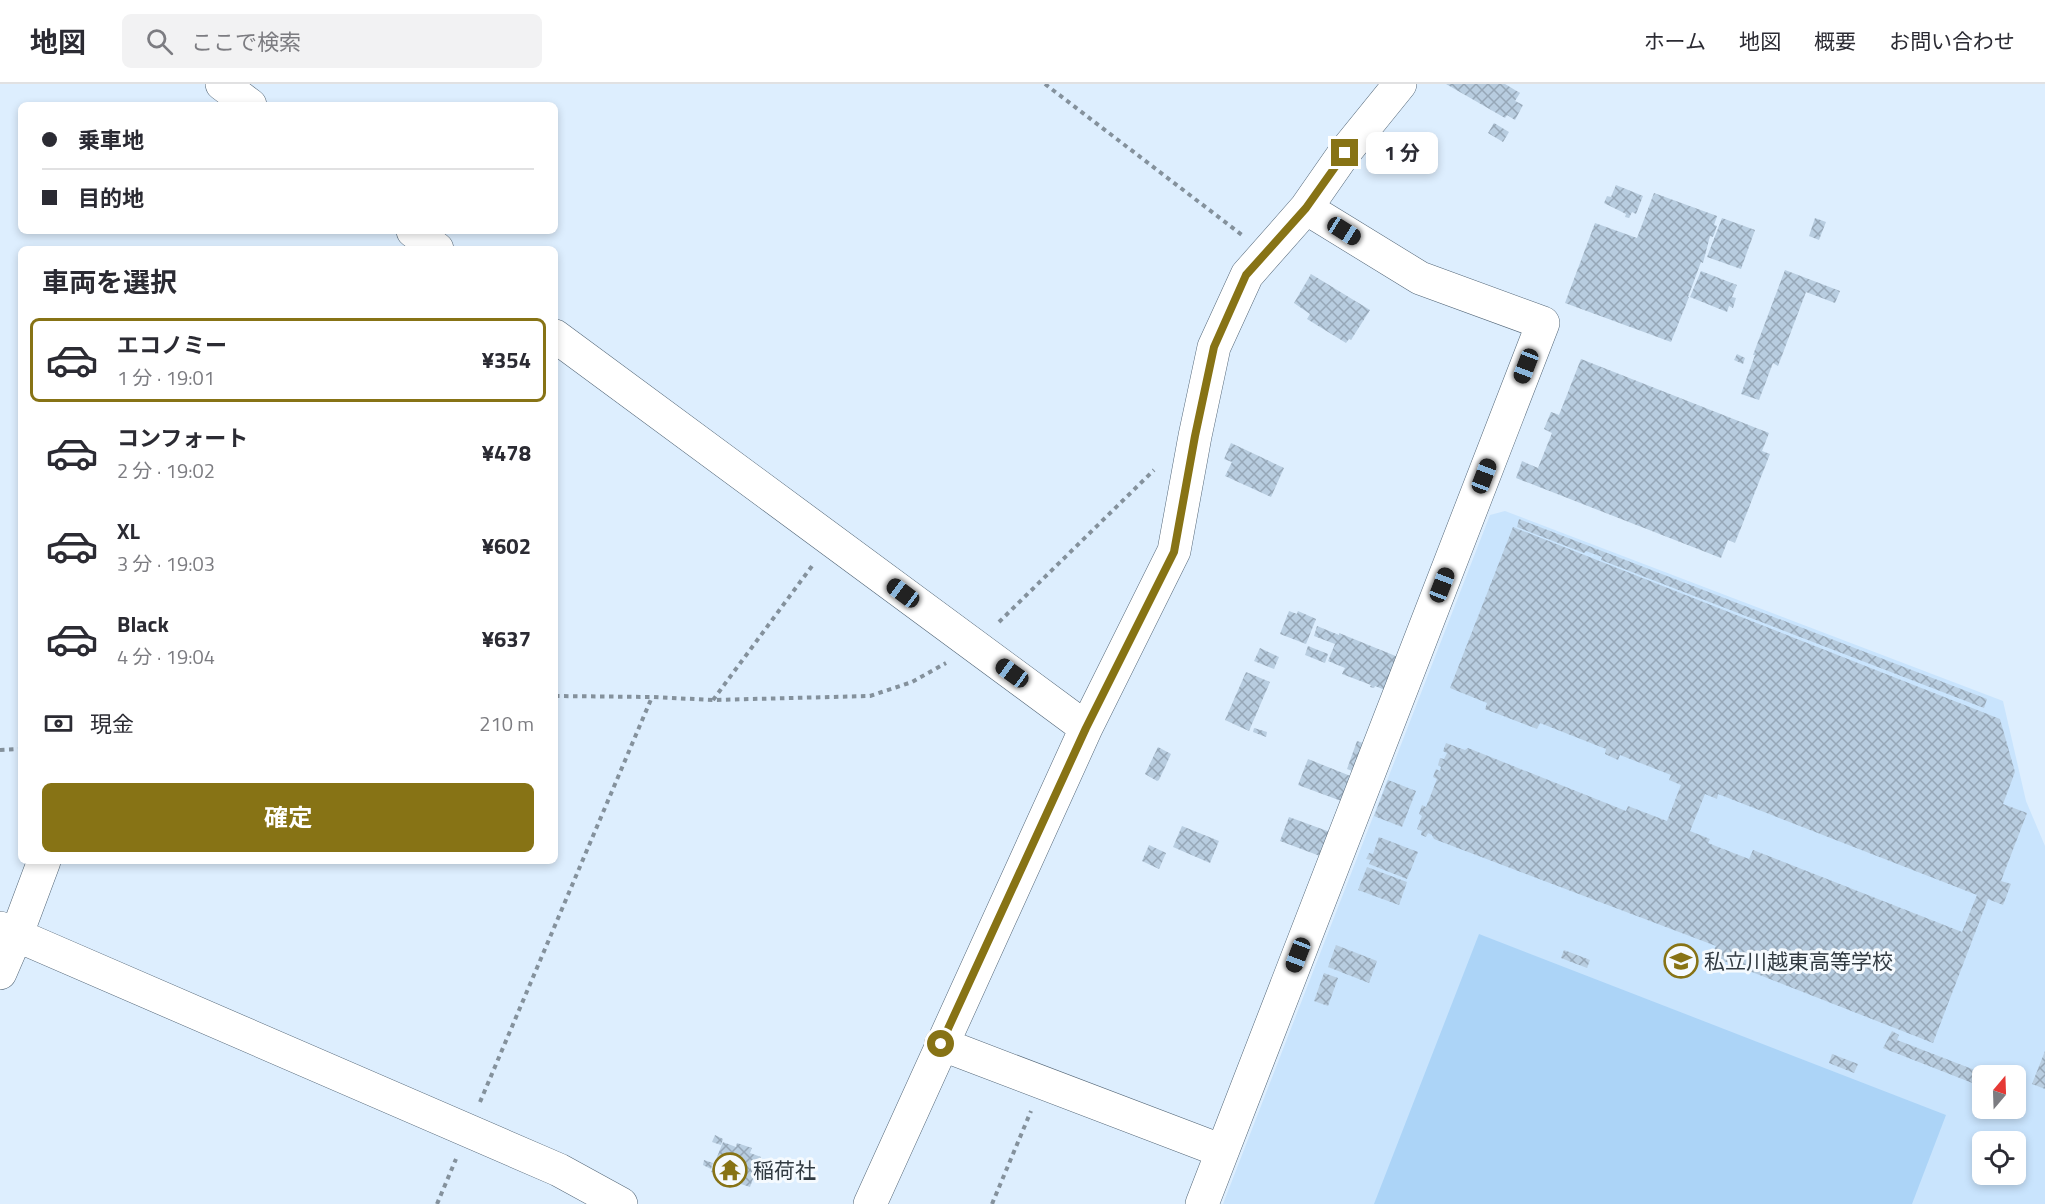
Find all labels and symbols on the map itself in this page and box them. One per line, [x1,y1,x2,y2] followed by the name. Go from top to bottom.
[1366,132,1438,174] callout: 1 分
[1331,139,1358,166] route end
[1324,214,1364,248] car
[1511,346,1541,386] car
[1469,456,1499,496] car
[1427,565,1457,605] car
[883,575,923,611] car
[992,655,1032,691] car
[1283,935,1313,975] car
[1663,943,1699,979] school or university icon: 私立川越東高等学校
[1704,945,1893,977] place label: 私立川越東高等学校
[927,1030,954,1057] route start
[1972,1065,2026,1119] north arrow
[712,1152,748,1188] temple icon: 稲荷社
[753,1154,816,1186] place label: 稲荷社

